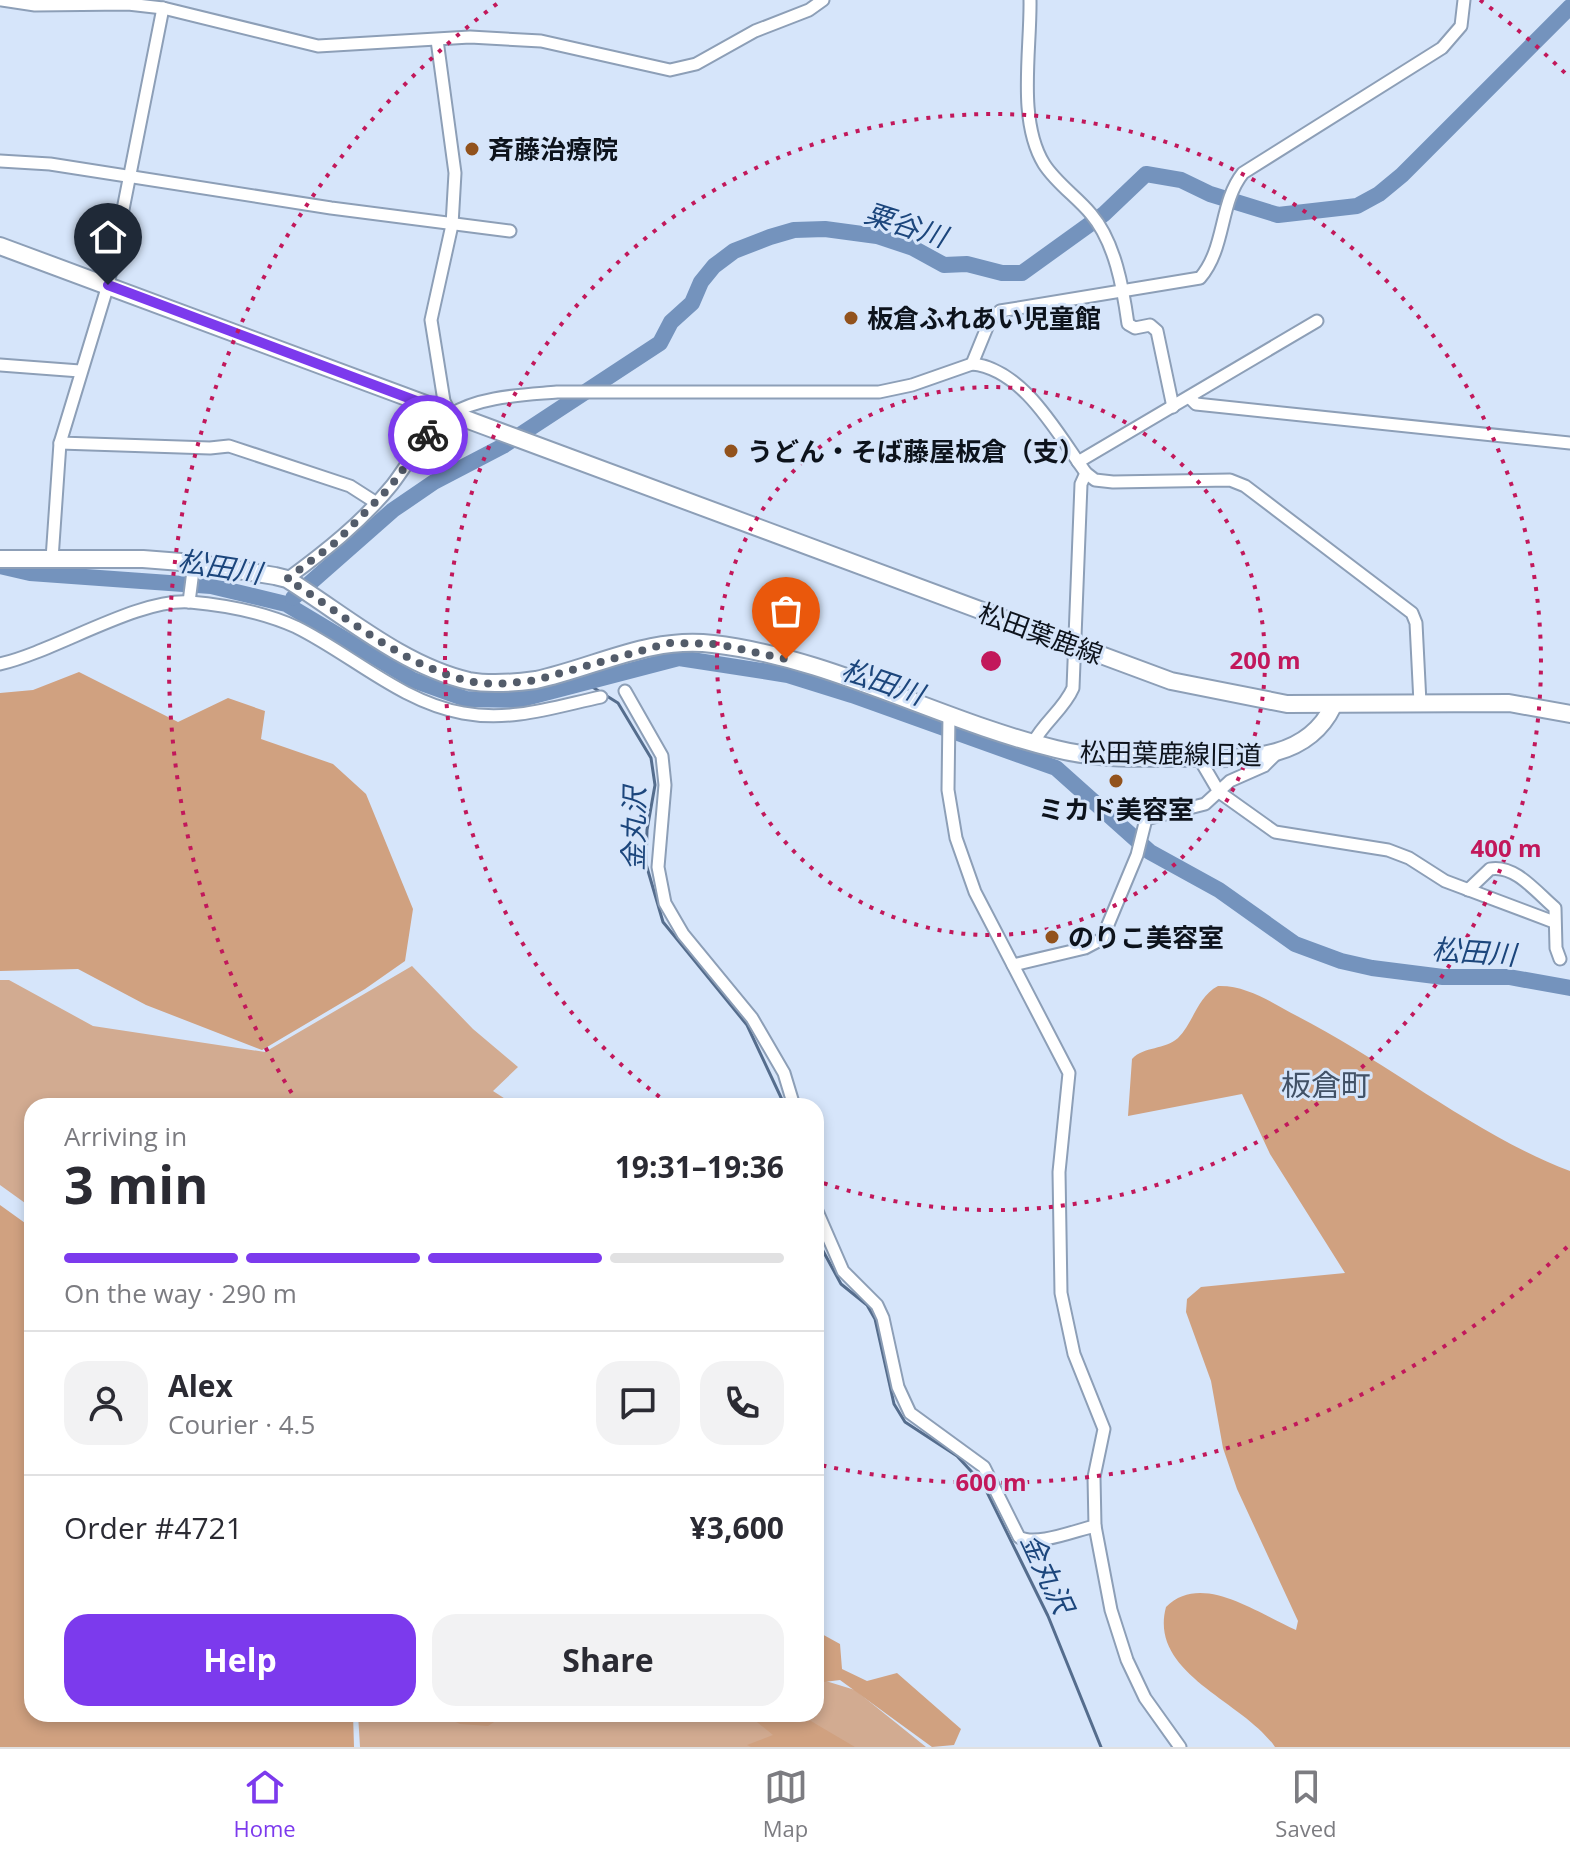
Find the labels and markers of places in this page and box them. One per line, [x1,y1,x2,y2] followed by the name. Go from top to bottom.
[488,131,618,167] place label: 斉藤治療院
[463,140,481,158] marker: 斉藤治療院
[74,203,142,285] pin
[867,300,1101,336] place label: 板倉ふれあい児童館
[842,309,860,327] marker: 板倉ふれあい児童館
[747,433,1085,469] place label: うどん・そば藤屋板倉（支）
[722,442,740,460] marker: うどん・そば藤屋板倉（支）
[752,577,820,659] pin
[977,647,1005,675] centre of rings
[1107,772,1125,790] marker: ミカド美容室
[1038,791,1194,827] place label: ミカド美容室
[1068,919,1224,955] place label: のりこ美容室
[1043,928,1061,946] marker: のりこ美容室

